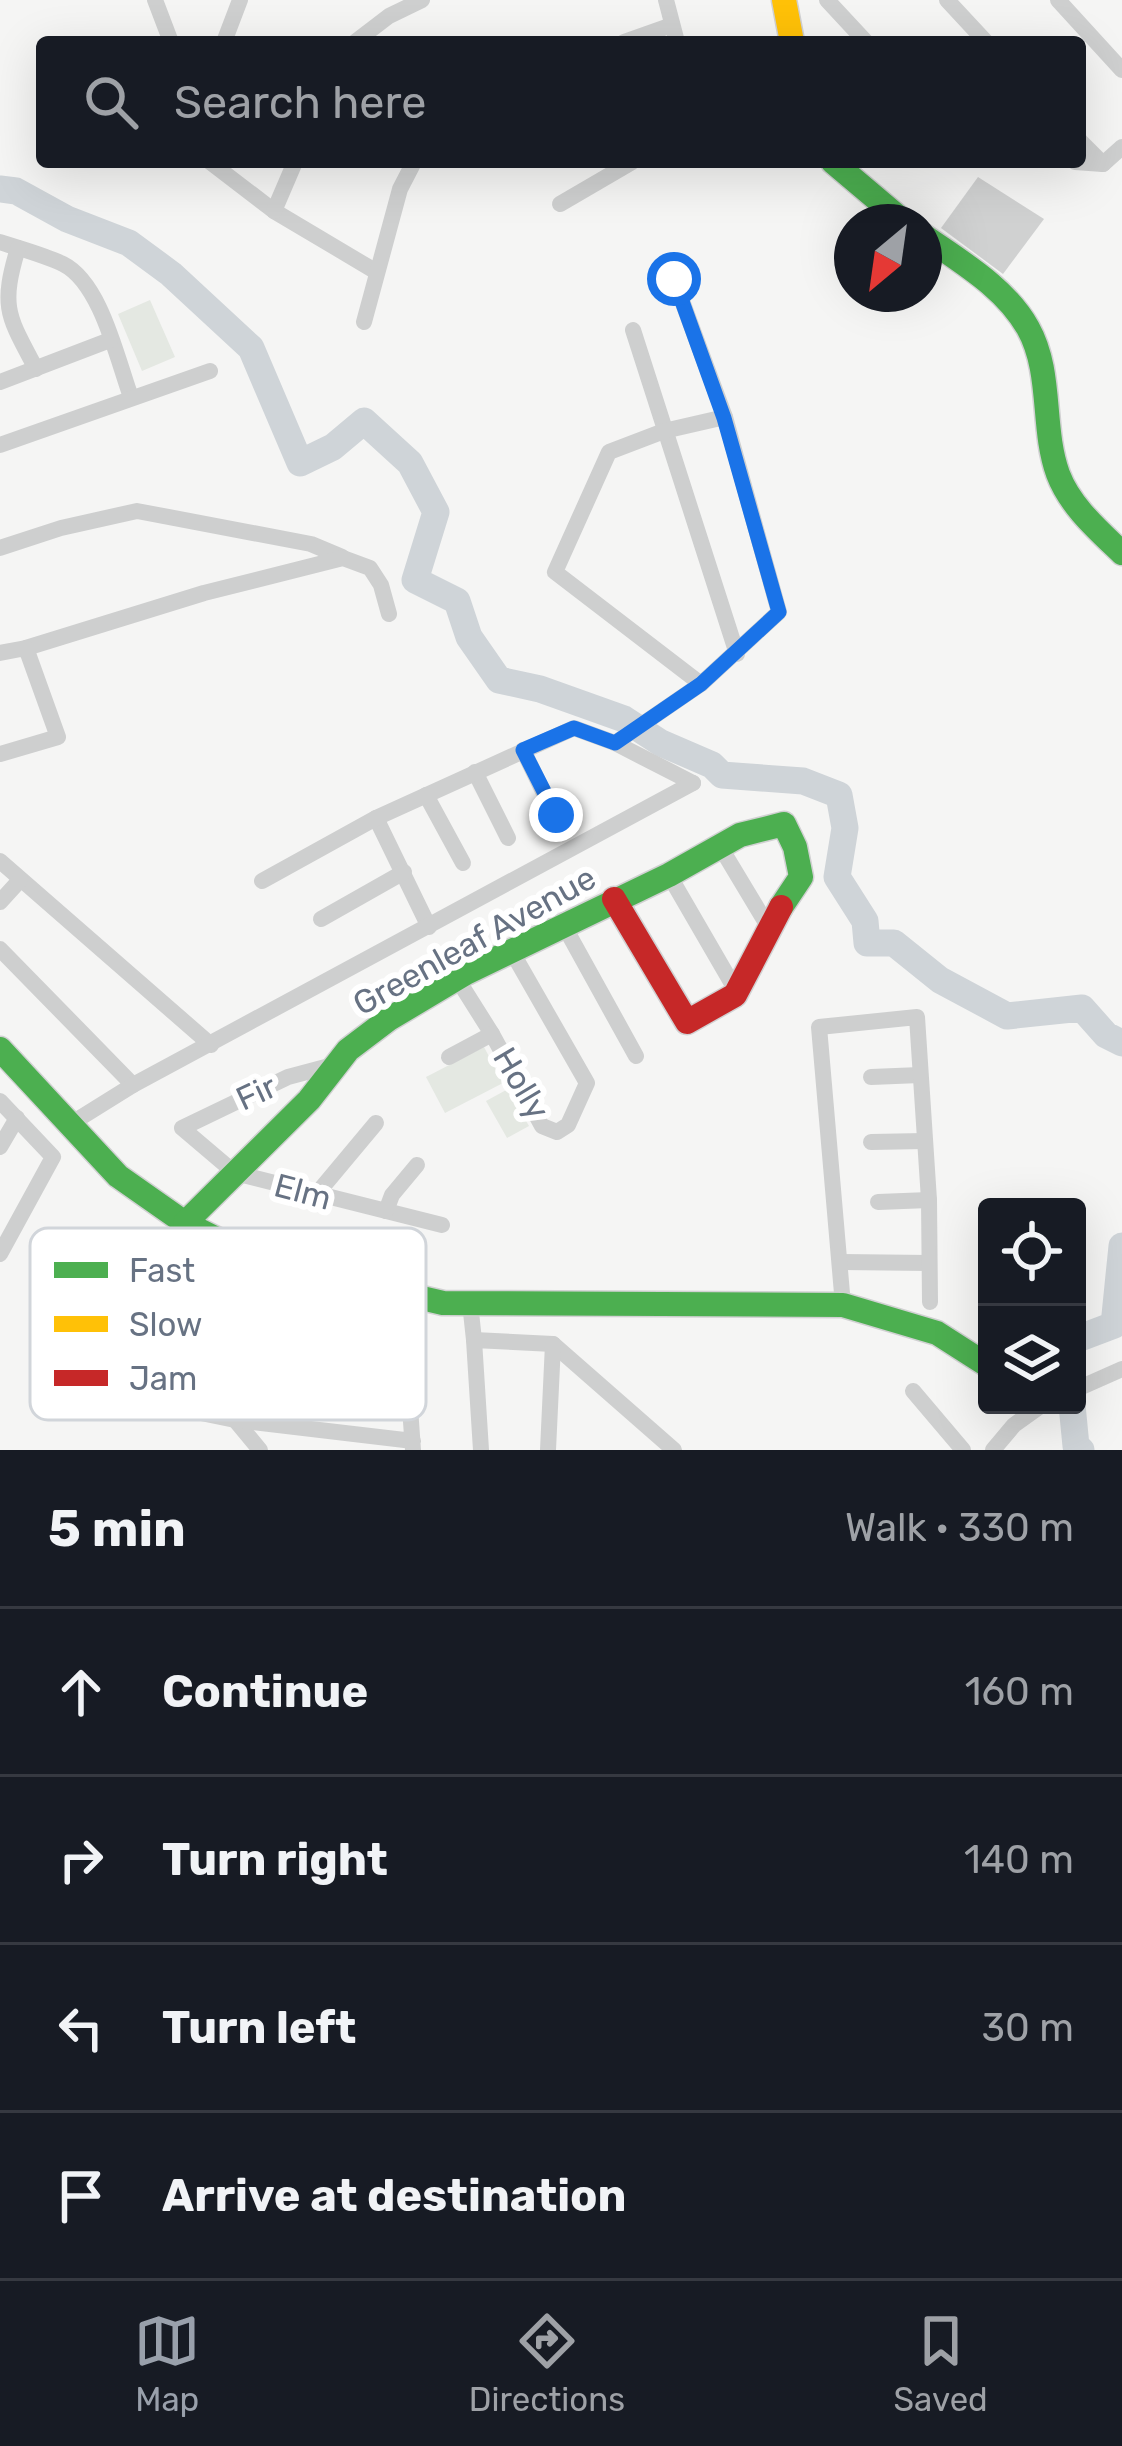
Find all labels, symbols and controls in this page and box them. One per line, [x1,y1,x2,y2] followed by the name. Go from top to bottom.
[36,36,1086,168] search box
[78,69,144,135] icon: search
[174,76,426,129] text: Search here
[834,204,942,312] north arrow
[647,252,701,306] route start
[529,788,583,842] route end
[346,858,602,1023] street label: Greenleaf Avenue
[485,1040,558,1126] street label: Holly
[230,1066,283,1119] street label: Fir
[270,1165,336,1218] street label: Elm
[978,1198,1086,1414] map controls
[978,1198,1086,1306] button: locate
[30,1228,426,1420] legend
[129,1251,195,1290] text: Fast
[129,1305,203,1344] text: Slow
[978,1306,1086,1414] button: layers
[129,1359,197,1398] text: Jam
[48,1498,186,1559] text: 5 min
[845,1505,1074,1551] text: Walk · 330 m
[48,1659,114,1725] icon: ahead
[162,1665,368,1718] text: Continue
[965,1669,1074,1715] text: 160 m
[48,1827,114,1893] icon: right
[162,1833,388,1886] text: Turn right
[964,1837,1074,1883] text: 140 m
[48,1995,114,2061] icon: left
[162,2001,356,2054] text: Turn left
[982,2005,1074,2051] text: 30 m
[48,2163,114,2229] icon: arrive
[162,2169,627,2222] text: Arrive at destination
[134,2308,200,2419] tab: Map
[469,2308,625,2419] tab: Directions
[894,2308,988,2419] tab: Saved

